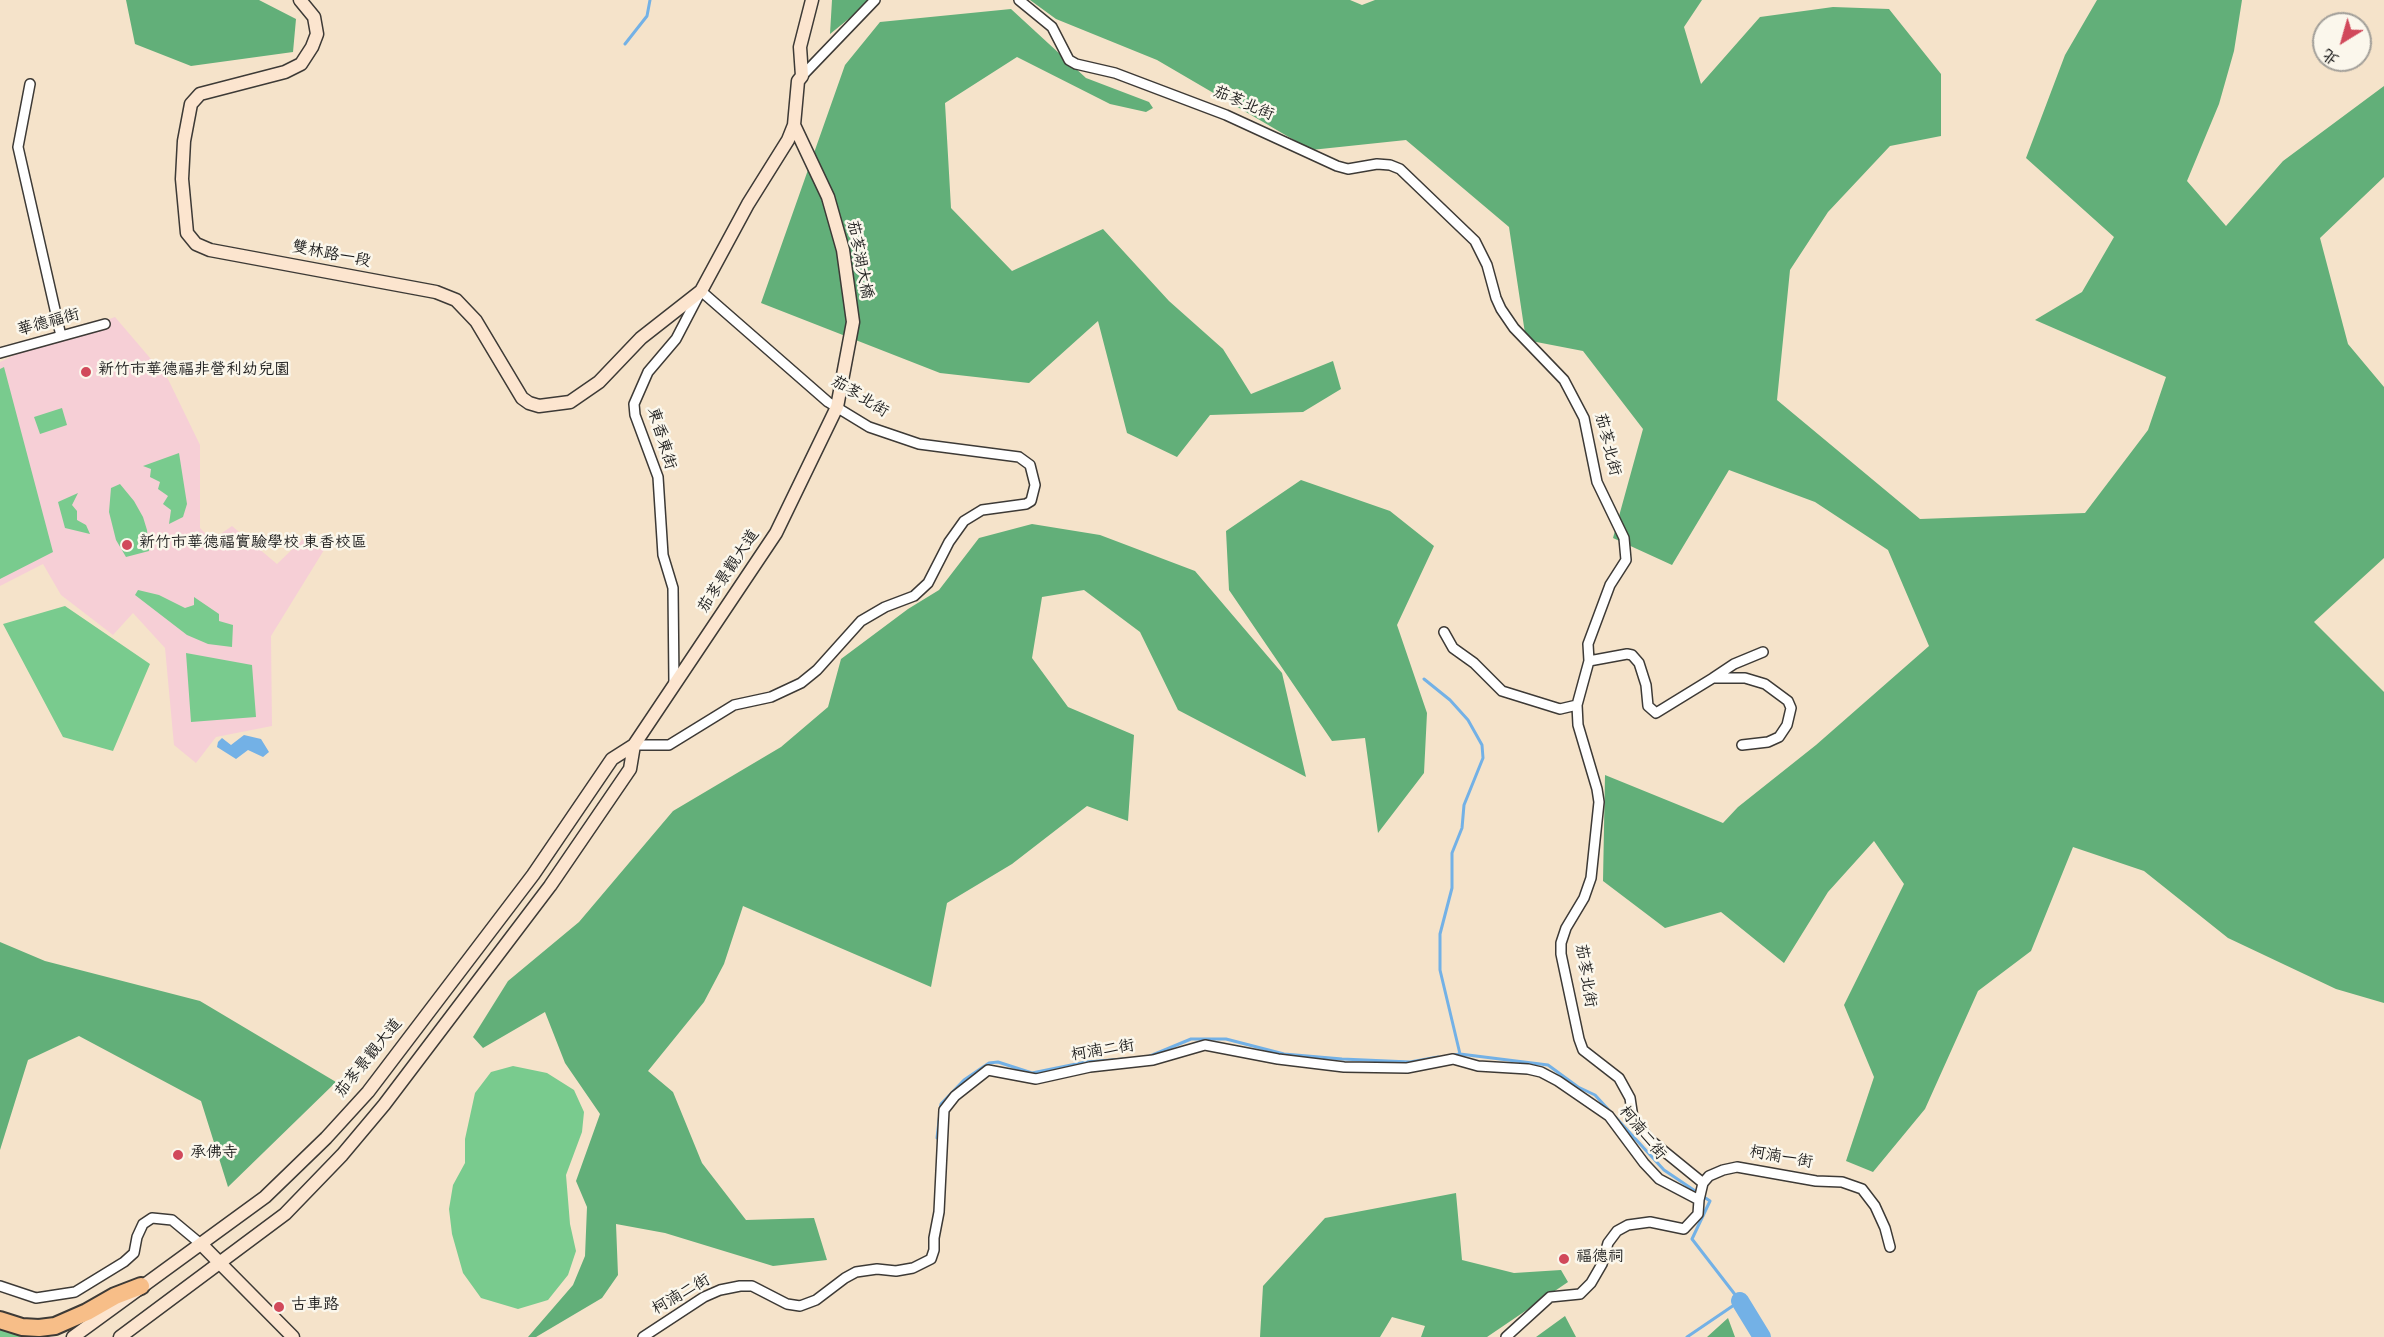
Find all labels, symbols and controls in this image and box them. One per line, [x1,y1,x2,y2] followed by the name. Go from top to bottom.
[2312,12,2372,72] north arrow
[2320,43,2344,68] text: 北
[1210,84,1276,126] street label: 茄苳北街
[841,219,875,301] street label: 茄苳湖大橋
[290,239,372,273] street label: 雙林路一段
[16,306,82,342] street label: 華德福街
[98,362,290,382] place label: 新竹市華德福非營利幼兒園
[79,365,93,379] marker: 新竹市華德福非營利幼兒園
[827,373,891,423] street label: 茄苳北街
[641,406,679,472] street label: 東香東街
[1589,412,1623,478] street label: 茄苳北街
[695,527,765,617] street label: 茄苳景觀大道
[139,535,367,555] place label: 新竹市華德福實驗學校 東香校區
[120,538,134,552] marker: 新竹市華德福實驗學校 東香校區
[1570,943,1598,1009] street label: 茄苳北街
[332,1016,408,1102] street label: 茄苳景觀大道
[1070,1038,1136,1066] street label: 柯湳二街
[1613,1103,1669,1165] street label: 柯湳二街
[1748,1144,1814,1174] street label: 柯湳一街
[190,1145,238,1165] place label: 承佛寺
[171,1148,185,1162] marker: 承佛寺
[1576,1249,1624,1269] place label: 福德祠
[1557,1252,1571,1266] marker: 福德祠
[649,1272,715,1320] street label: 柯湳二街
[291,1297,339,1317] place label: 古車路
[272,1300,286,1314] marker: 古車路

